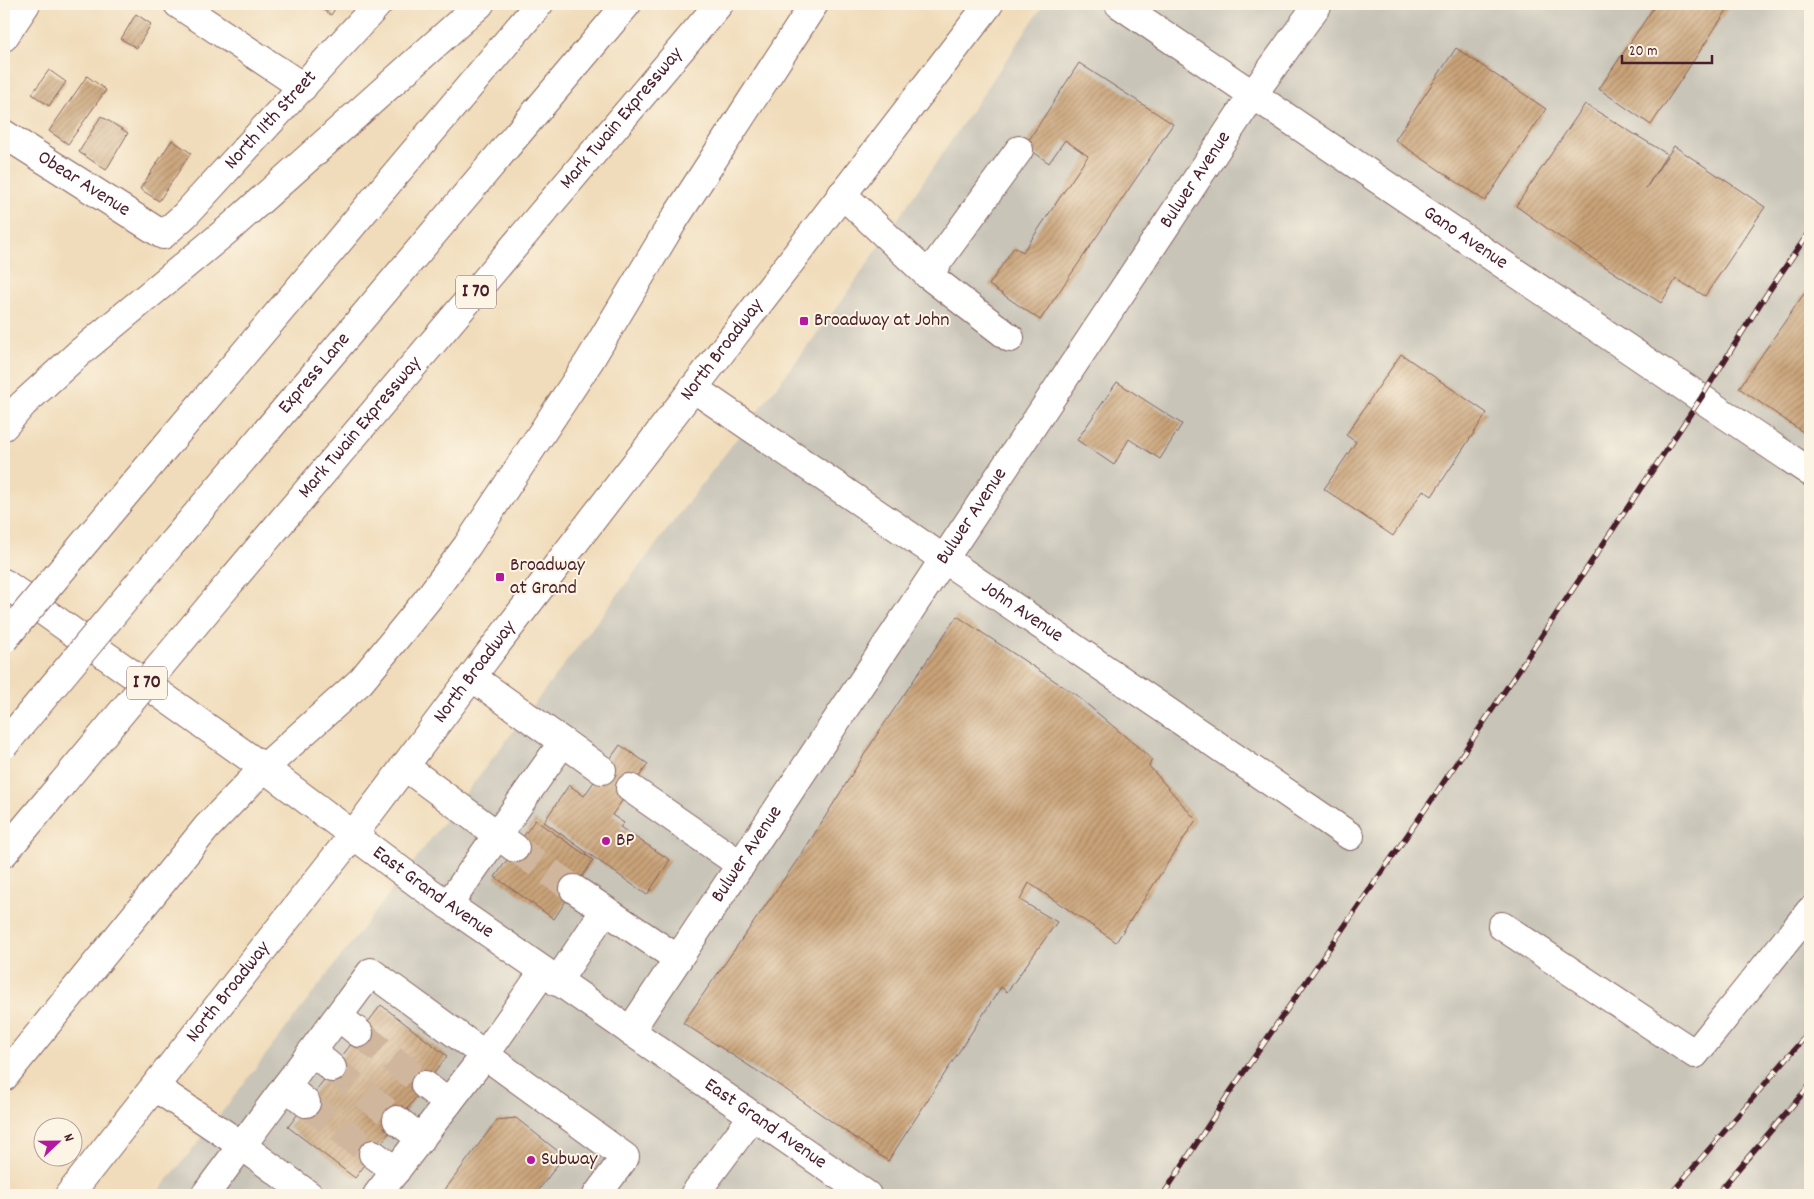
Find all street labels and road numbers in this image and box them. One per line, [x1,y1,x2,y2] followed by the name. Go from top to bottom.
[554,41,691,196] street label: Mark Twain Expressway
[218,65,324,177] street label: North 11th Street
[1154,126,1239,234] street label: Bulwer Avenue
[31,144,135,225] street label: Obear Avenue
[1417,200,1513,277] street label: Gano Avenue
[456,276,496,308] road number: I 70
[674,293,771,407] street label: North Broadway
[272,327,358,421] street label: Express Lane
[292,350,429,505] street label: Mark Twain Expressway
[930,462,1015,571] street label: Bulwer Avenue
[975,574,1069,650] street label: John Avenue
[427,614,524,730] street label: North Broadway
[127,666,167,700] road number: I 70
[705,800,790,909] street label: Bulwer Avenue
[366,840,499,946] street label: East Grand Avenue
[180,935,278,1049] street label: North Broadway
[698,1072,832,1177] street label: East Grand Avenue

